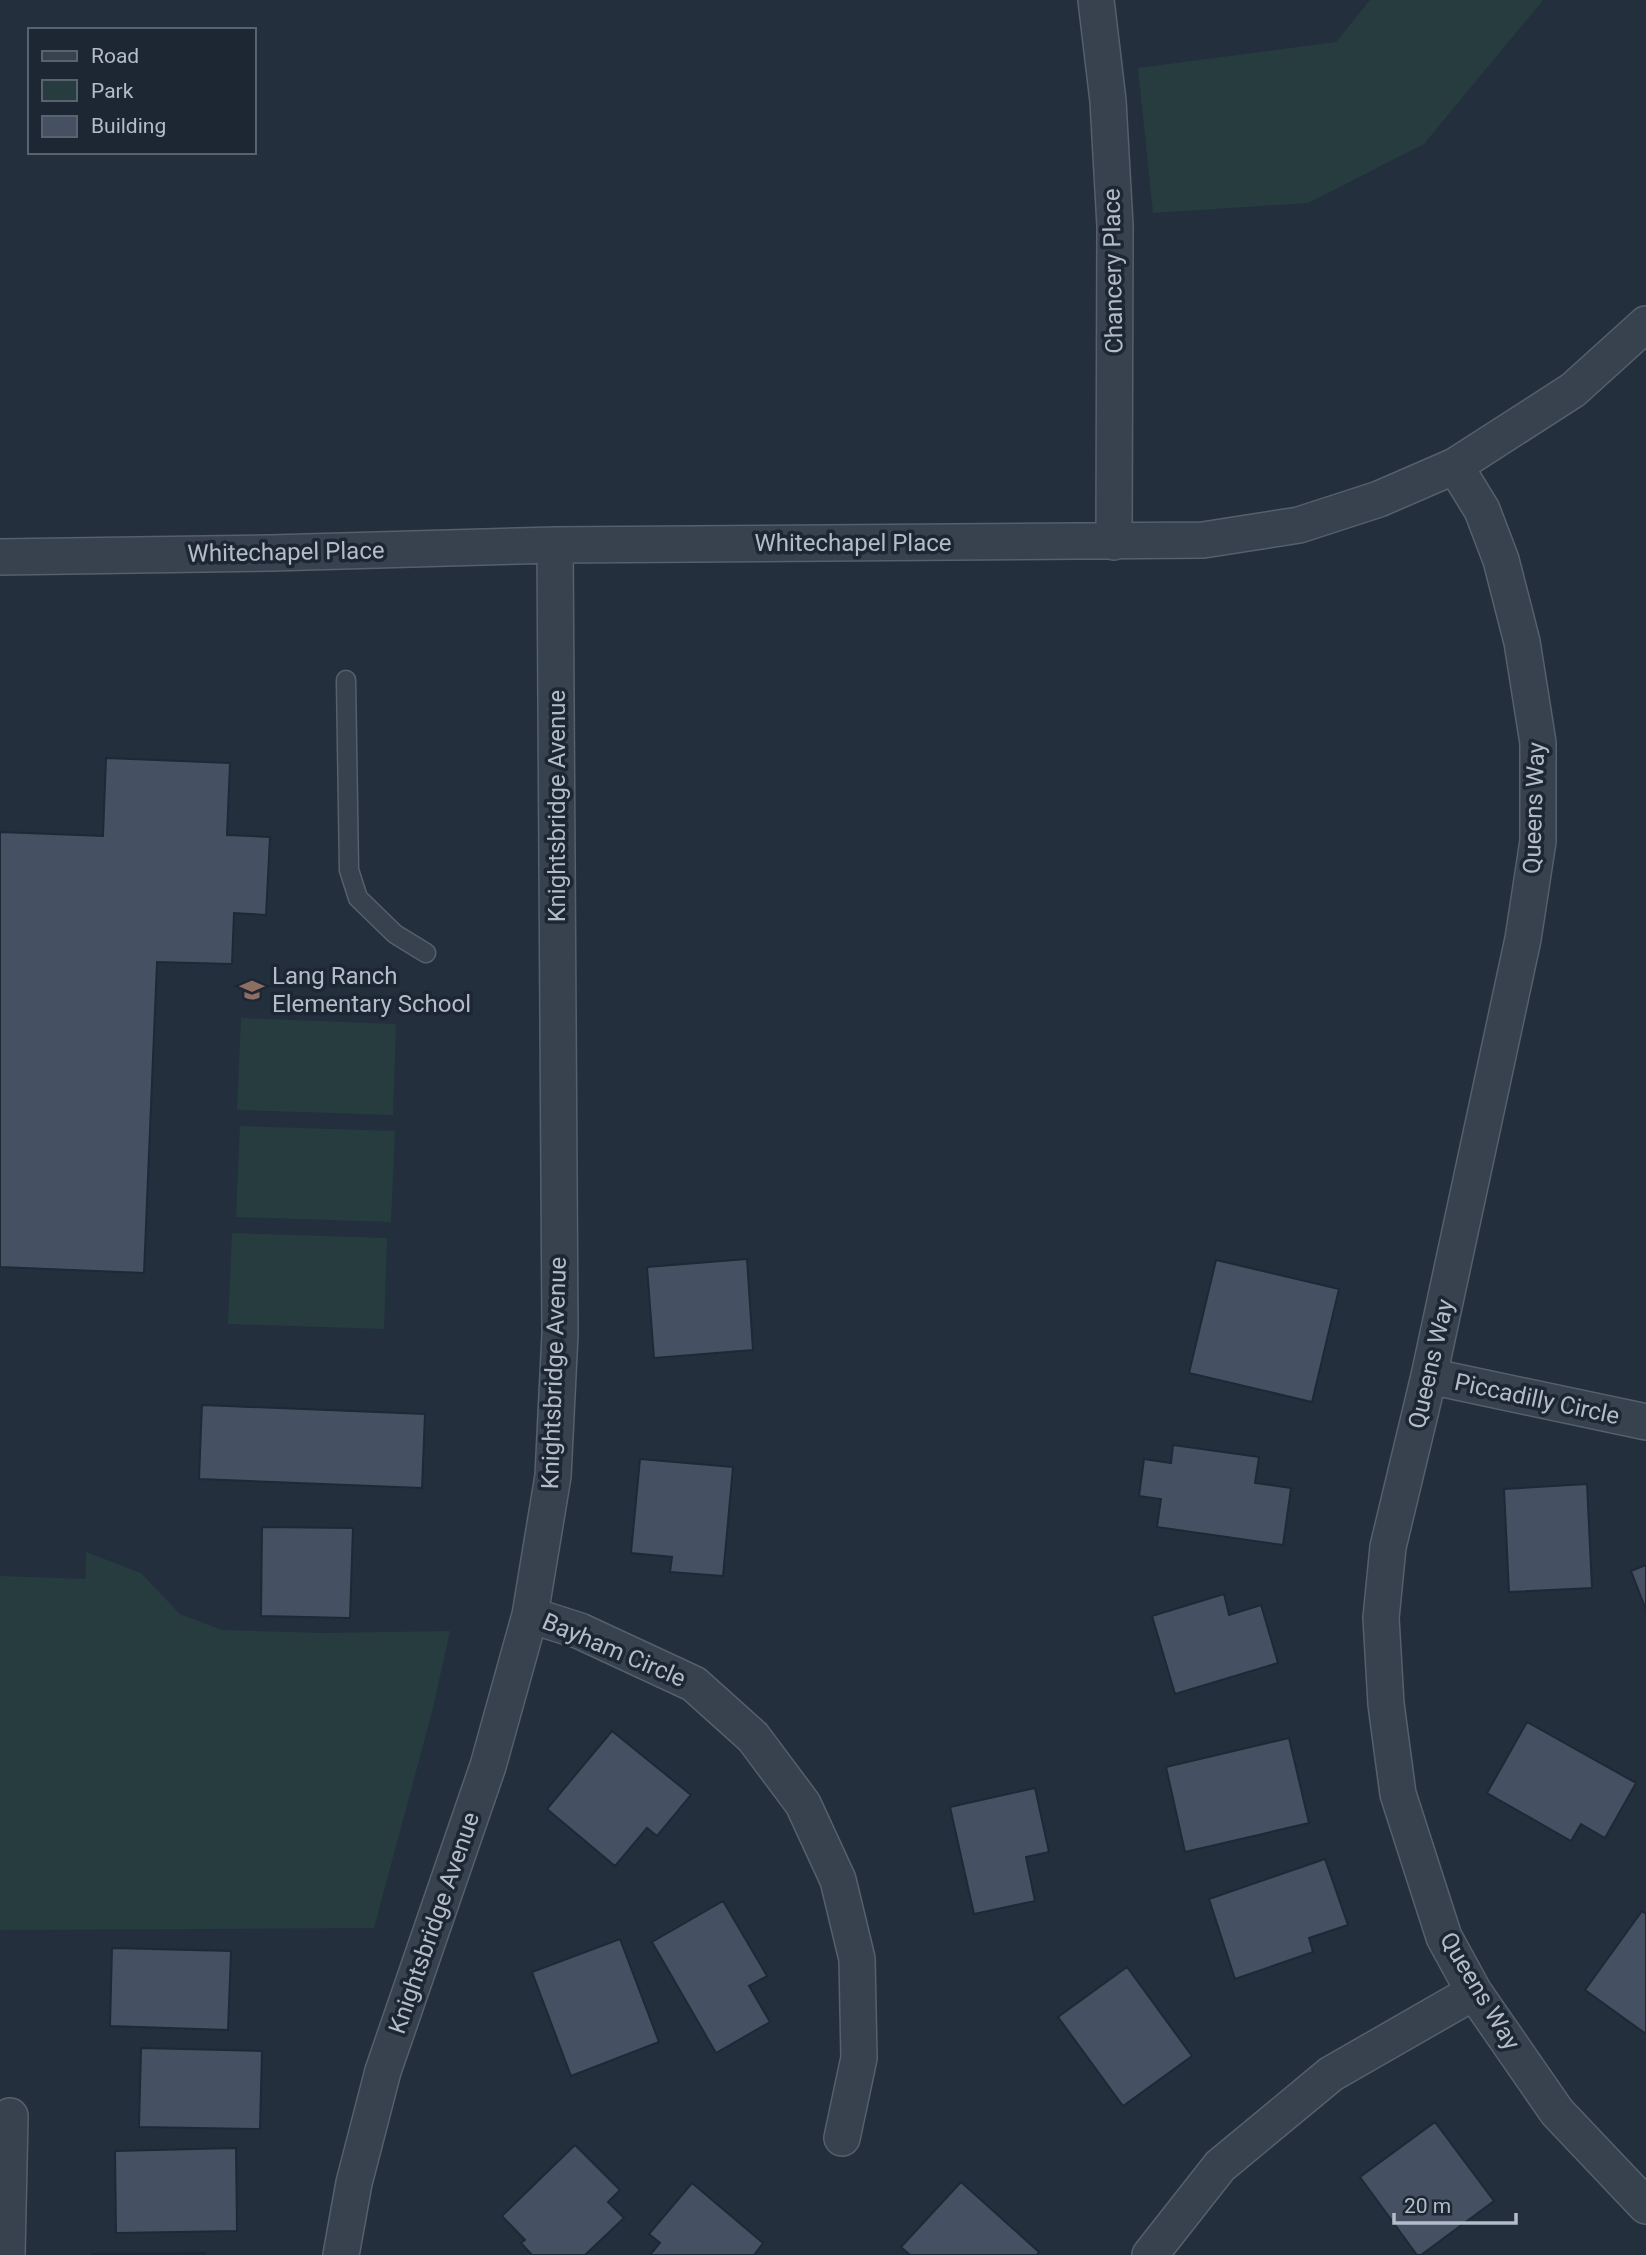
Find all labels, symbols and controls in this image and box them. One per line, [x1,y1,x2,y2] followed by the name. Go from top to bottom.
[28,28,256,154] legend
[91,44,139,68] text: Road
[91,79,134,103] text: Park
[91,114,166,138] text: Building
[1098,188,1128,354] street label: Chancery Place
[754,529,952,557] street label: Whitechapel Place
[187,536,385,568] street label: Whitechapel Place
[543,690,571,922] street label: Knightsbridge Avenue
[1518,741,1550,874] street label: Queens Way
[272,962,471,1018] place label: Lang Ranch Elementary School
[238,976,266,1004] school or university icon: Lang Ranch Elementary School
[536,1256,572,1490] street label: Knightsbridge Avenue
[1403,1296,1460,1431] street label: Queens Way
[1452,1368,1622,1430] street label: Piccadilly Circle
[538,1607,690,1693] street label: Bayham Circle
[383,1809,485,2037] street label: Knightsbridge Avenue
[1434,1927,1526,2055] street label: Queens Way
[1394,2182,1516,2226] scale bar
[1404,2194,1451,2218] text: 20 m

